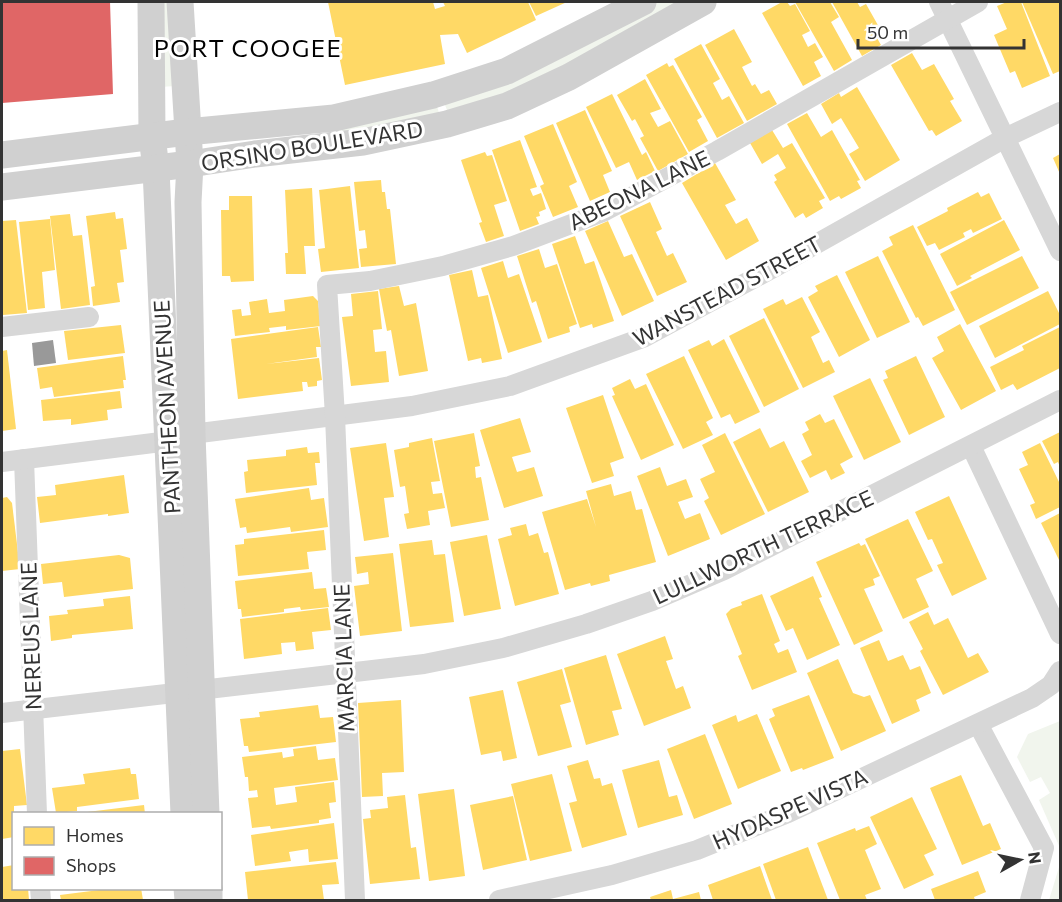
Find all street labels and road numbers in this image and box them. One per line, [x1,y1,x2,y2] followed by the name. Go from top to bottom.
[199,115,425,176] street label: ORSINO BOULEVARD
[564,144,714,235] street label: ABEONA LANE
[628,229,826,352] street label: WANSTEAD STREET
[147,299,186,515] street label: PANTHEON AVENUE
[648,484,877,610] street label: LULLWORTH TERRACE
[14,562,47,710] street label: NEREUS LANE
[327,583,360,733] street label: MARCIA LANE
[708,762,871,855] street label: HYDASPE VISTA

